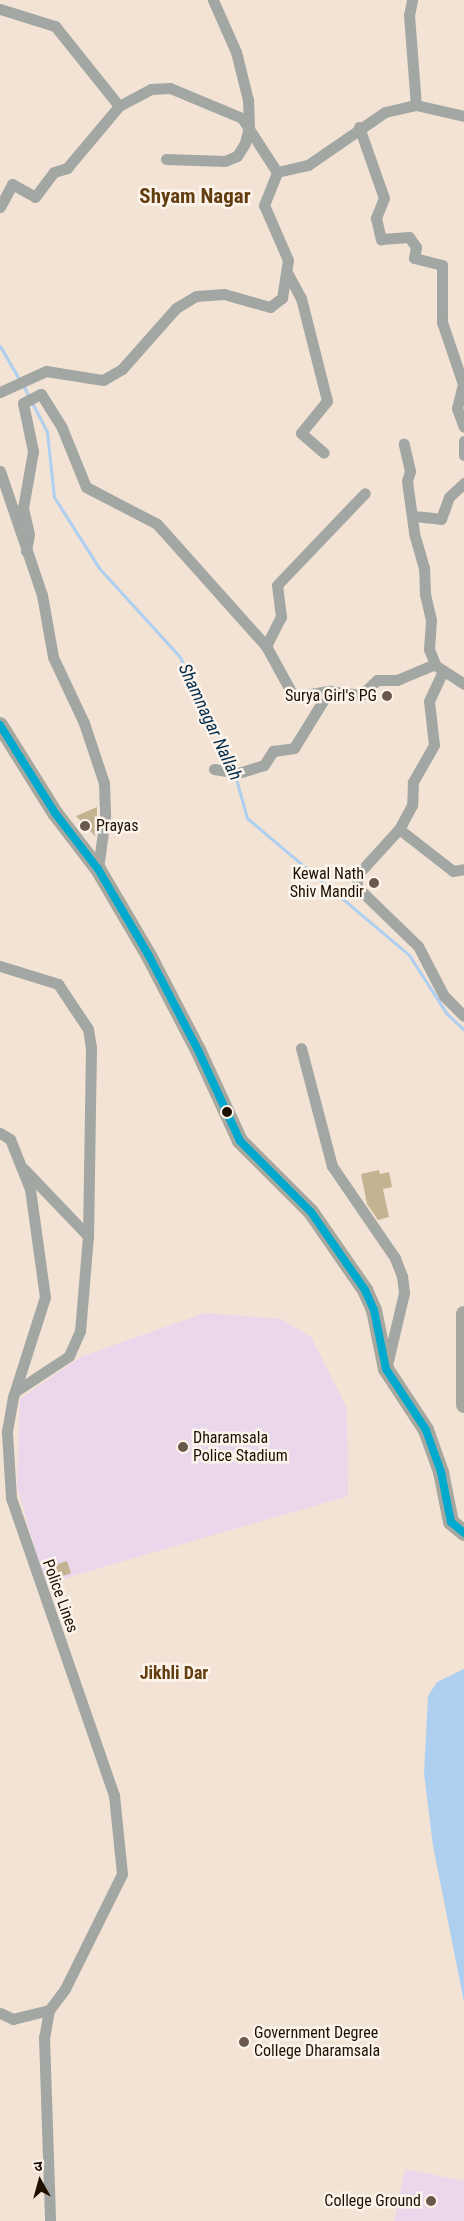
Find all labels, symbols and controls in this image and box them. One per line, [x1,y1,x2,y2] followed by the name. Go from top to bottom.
[139,183,251,209] district label: Shyam Nagar
[174,660,246,784] water label: Shamnagar Nallah
[285,686,377,706] place label: Surya Girl's PG
[381,690,393,702] marker: Surya Girl's PG
[96,816,138,836] place label: Prayas
[78,819,92,833] marker: Prayas
[290,864,364,902] place label: Kewal Nath Shiv Mandir
[368,877,380,889] marker: Kewal Nath Shiv Mandir
[222,1107,232,1117] unlabelled marker
[193,1428,288,1466] place label: Dharamsala Police Stadium
[177,1441,189,1453] marker: Dharamsala Police Stadium
[38,1557,82,1635] street label: Police Lines
[140,1662,208,1684] district label: Jikhli Dar
[254,2023,380,2061] place label: Government Degree College Dharamsala
[238,2036,250,2048] marker: Government Degree College Dharamsala
[15,2156,65,2206] north arrow
[33,2158,43,2175] text: उ
[324,2191,421,2211] place label: College Ground
[425,2195,437,2207] marker: College Ground

